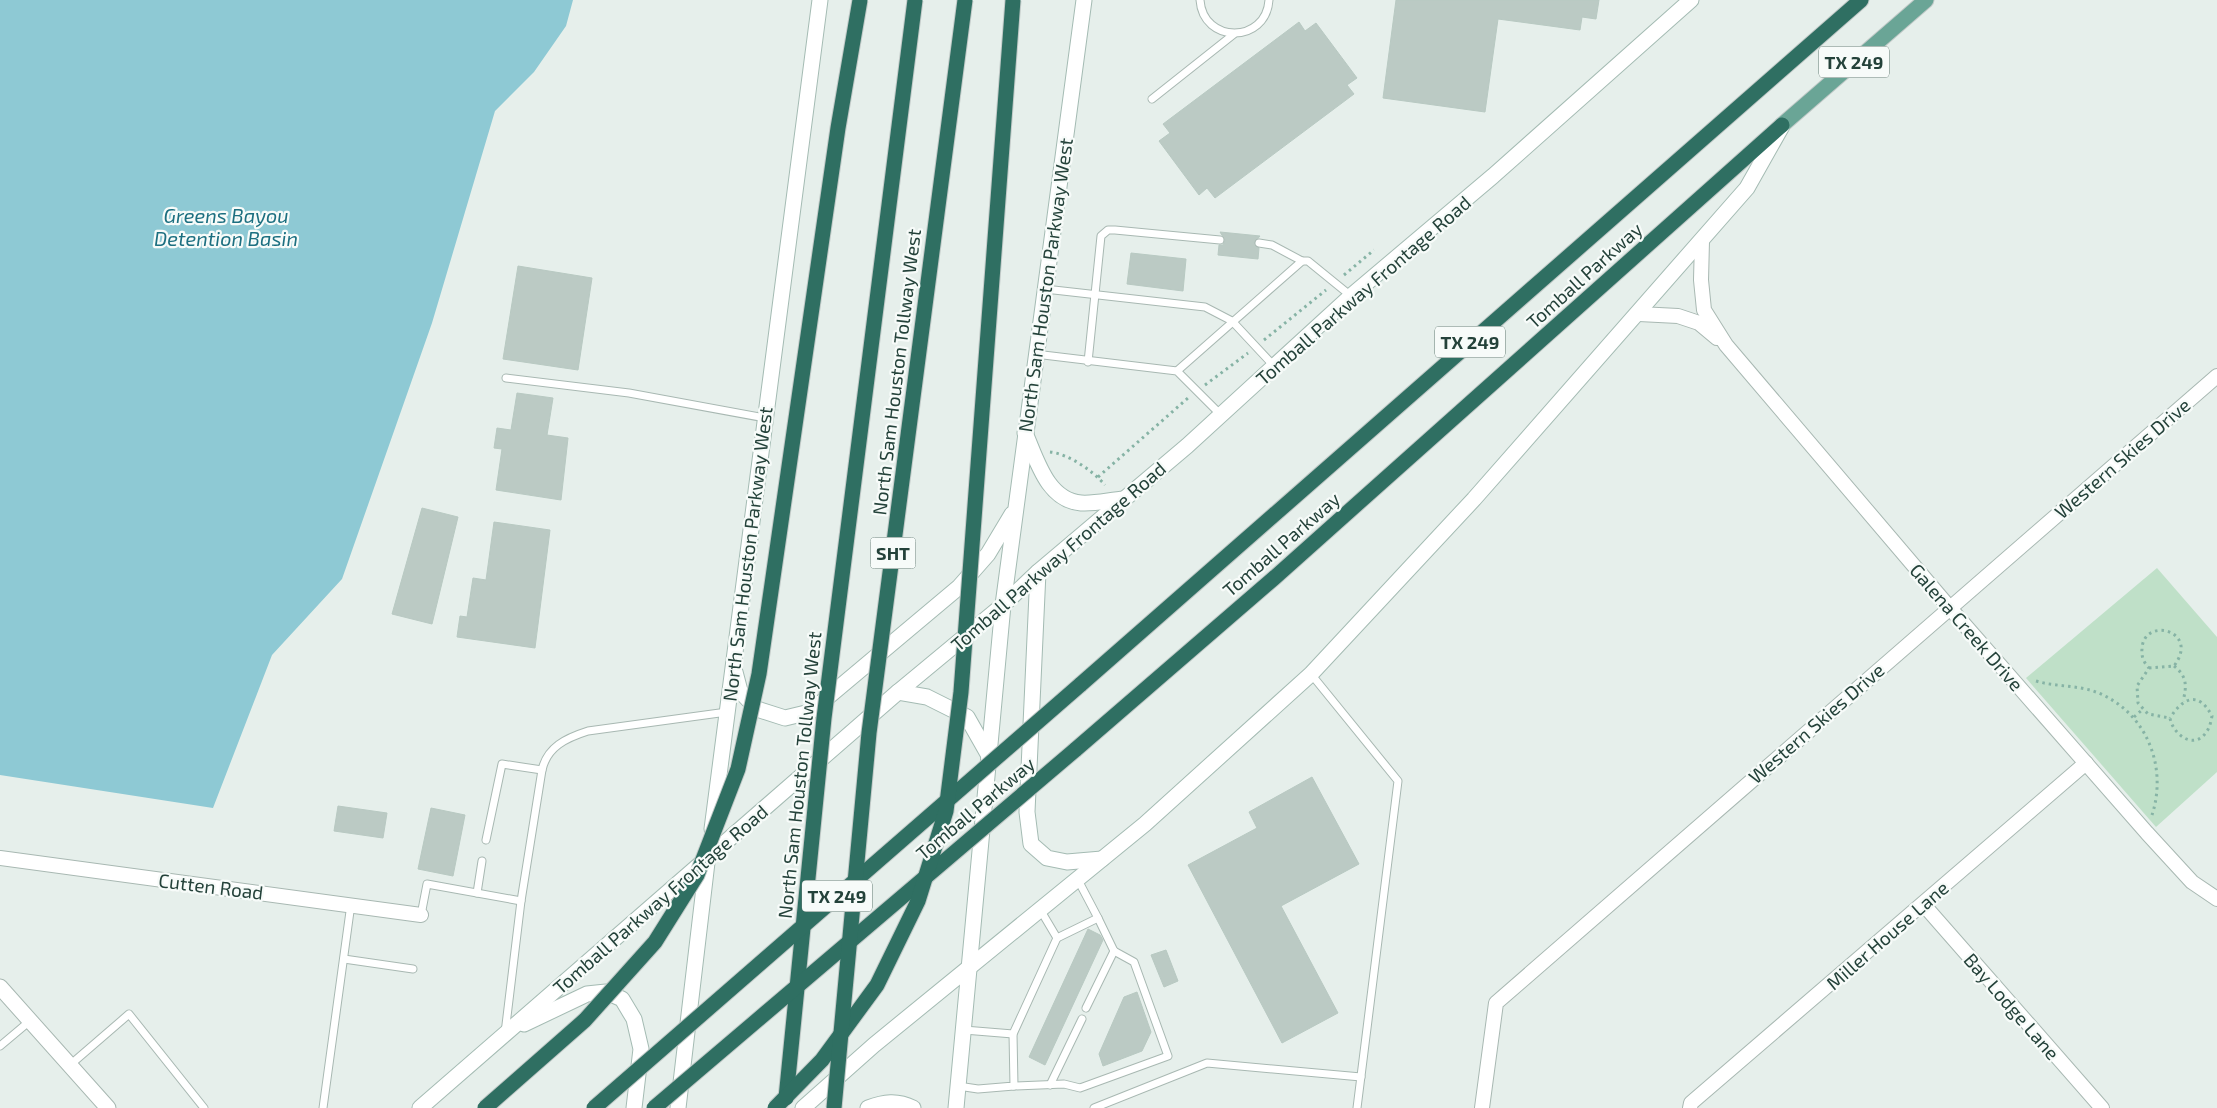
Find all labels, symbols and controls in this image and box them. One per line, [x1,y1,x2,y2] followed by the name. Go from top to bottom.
[1819,46,1889,78] road number: TX 249
[1013,136,1077,434] street label: North Sam Houston Parkway West
[1251,190,1475,390] street label: Tomball Parkway Frontage Road
[154,203,298,250] water label: Greens Bayou Detention Basin
[1521,217,1647,333] street label: Tomball Parkway
[867,228,925,516] street label: North Sam Houston Tollway West
[1435,327,1505,358] road number: TX 249
[2050,393,2194,523] street label: Western Skies Drive
[717,405,777,703] street label: North Sam Houston Parkway West
[946,456,1170,656] street label: Tomball Parkway Frontage Road
[1218,487,1344,601] street label: Tomball Parkway
[870,538,916,568] road number: SHT
[1905,559,2029,695] street label: Galena Creek Drive
[772,630,826,920] street label: North Sam Houston Tollway West
[1744,658,1888,788] street label: Western Skies Drive
[911,752,1039,864] street label: Tomball Parkway
[548,799,772,999] street label: Tomball Parkway Frontage Road
[157,868,265,904] street label: Cutten Road
[1821,876,1953,994] street label: Miller House Lane
[802,880,872,911] road number: TX 249
[1959,948,2065,1064] street label: Bay Lodge Lane

